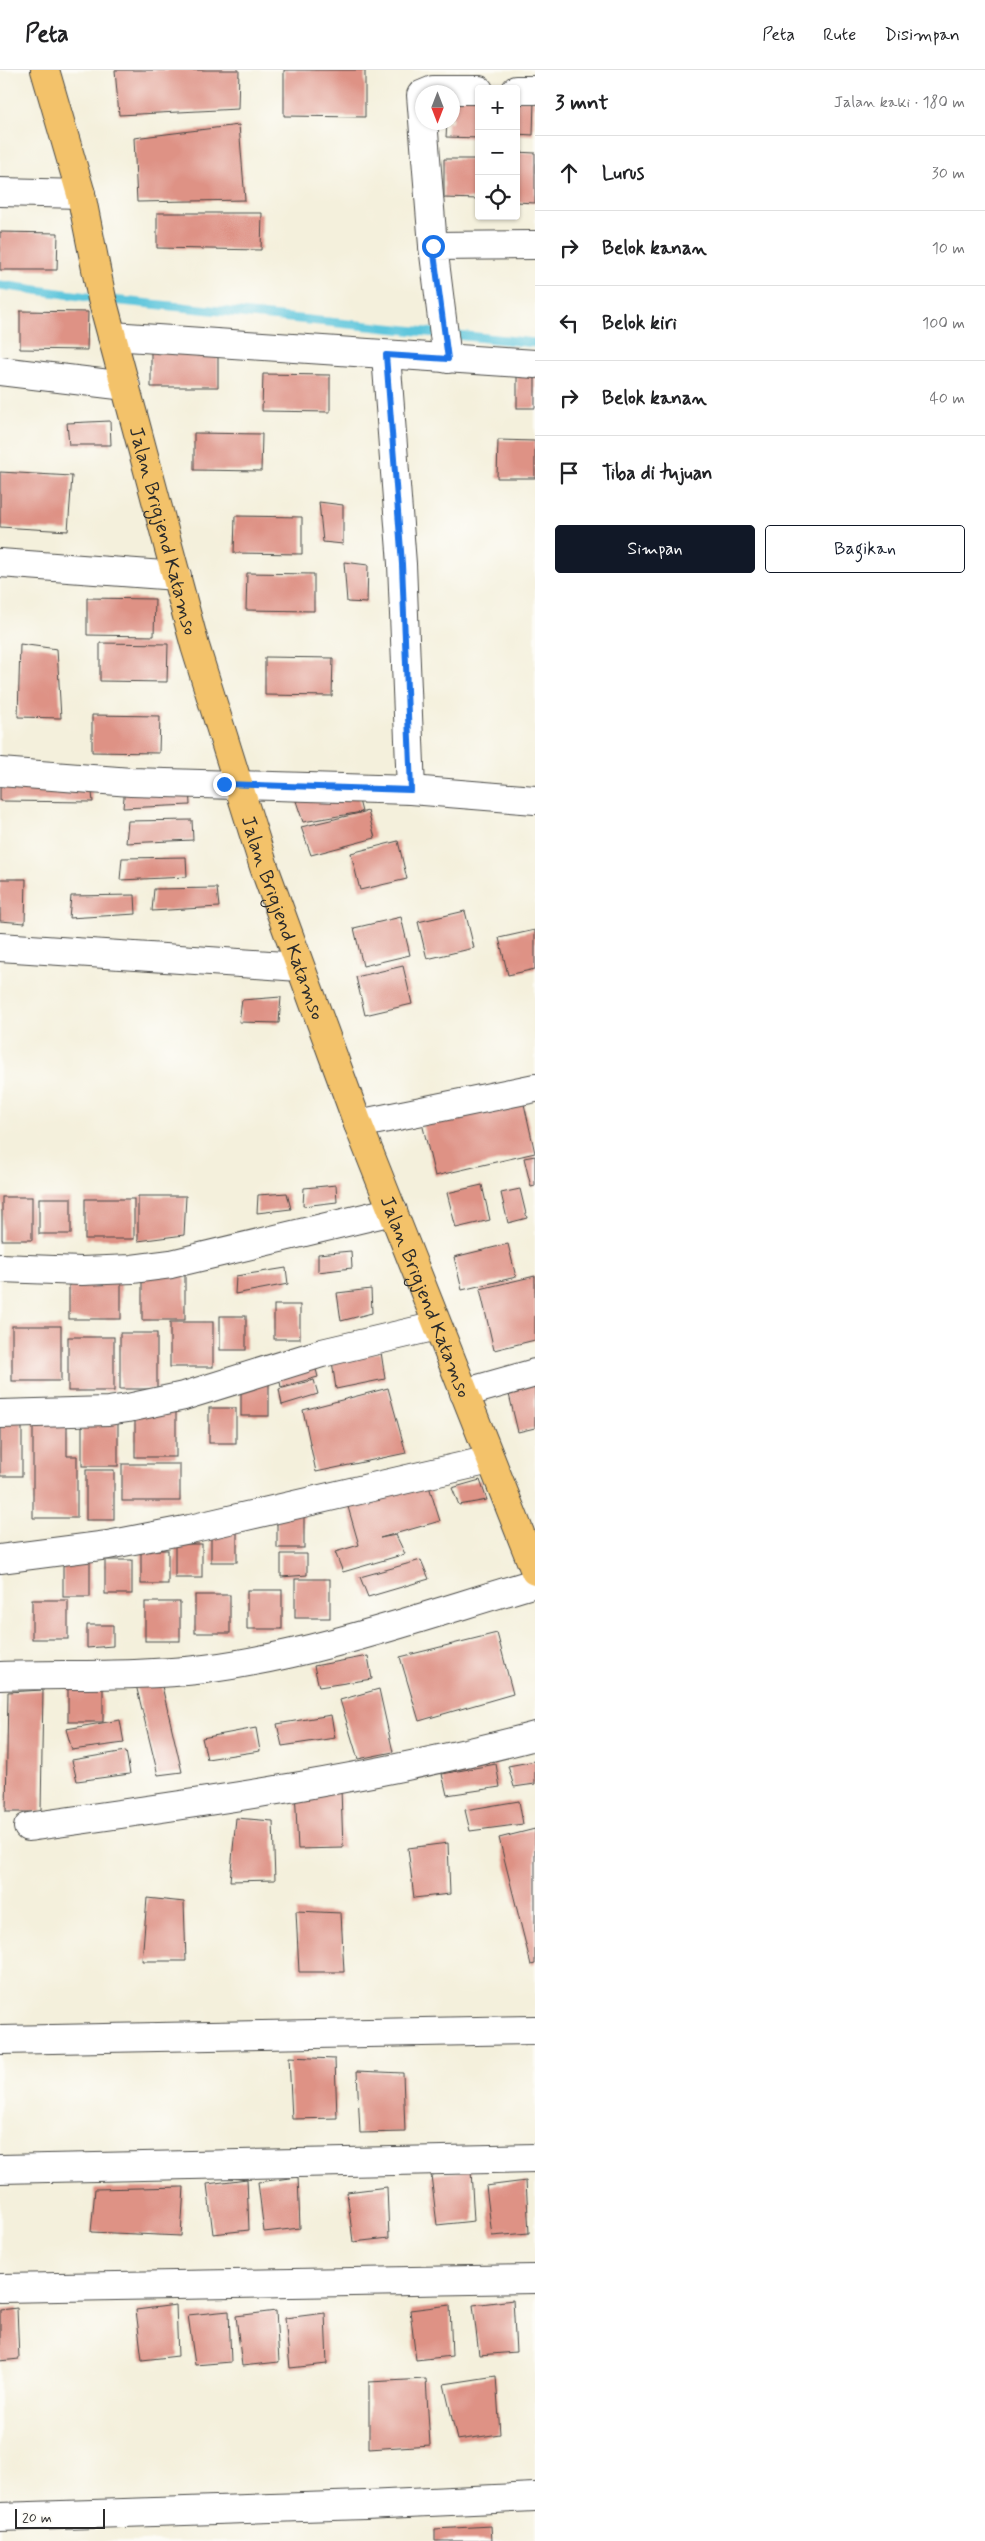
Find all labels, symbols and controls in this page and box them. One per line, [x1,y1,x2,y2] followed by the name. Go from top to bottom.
[25,19,69,50] text: Peta
[762,23,795,47] text: Peta
[823,23,856,47] text: Rute
[884,23,960,47] text: Disimpan
[415,85,460,130] north arrow
[475,85,520,220] map controls
[475,85,520,130] button: +
[555,89,608,117] text: 3 mnt
[834,92,965,113] text: Jalan kaki · 180 m
[475,130,520,175] button: −
[555,159,583,187] icon: ahead
[602,161,644,186] text: Lurus
[932,163,965,184] text: 30 m
[475,175,520,220] button: locate
[555,234,583,262] icon: right
[422,235,445,258] route start
[602,236,707,261] text: Belok kanan
[932,238,965,259] text: 10 m
[555,309,583,337] icon: left
[602,311,677,336] text: Belok kiri
[922,313,965,334] text: 100 m
[555,384,583,412] icon: right
[602,386,707,411] text: Belok kanan
[929,388,965,409] text: 40 m
[122,424,203,638] street label: Jalan Brigjend Katamso
[555,459,583,487] icon: arrive
[602,461,713,486] text: Tiba di tujuan
[555,525,755,573] button: Simpan
[765,525,965,573] button: Bagikan
[213,773,236,796] route end
[234,812,331,1024] street label: Jalan Brigjend Katamso
[373,1192,477,1402] street label: Jalan Brigjend Katamso
[15,2506,105,2529] scale bar
[22,2509,52,2527] text: 20 m

